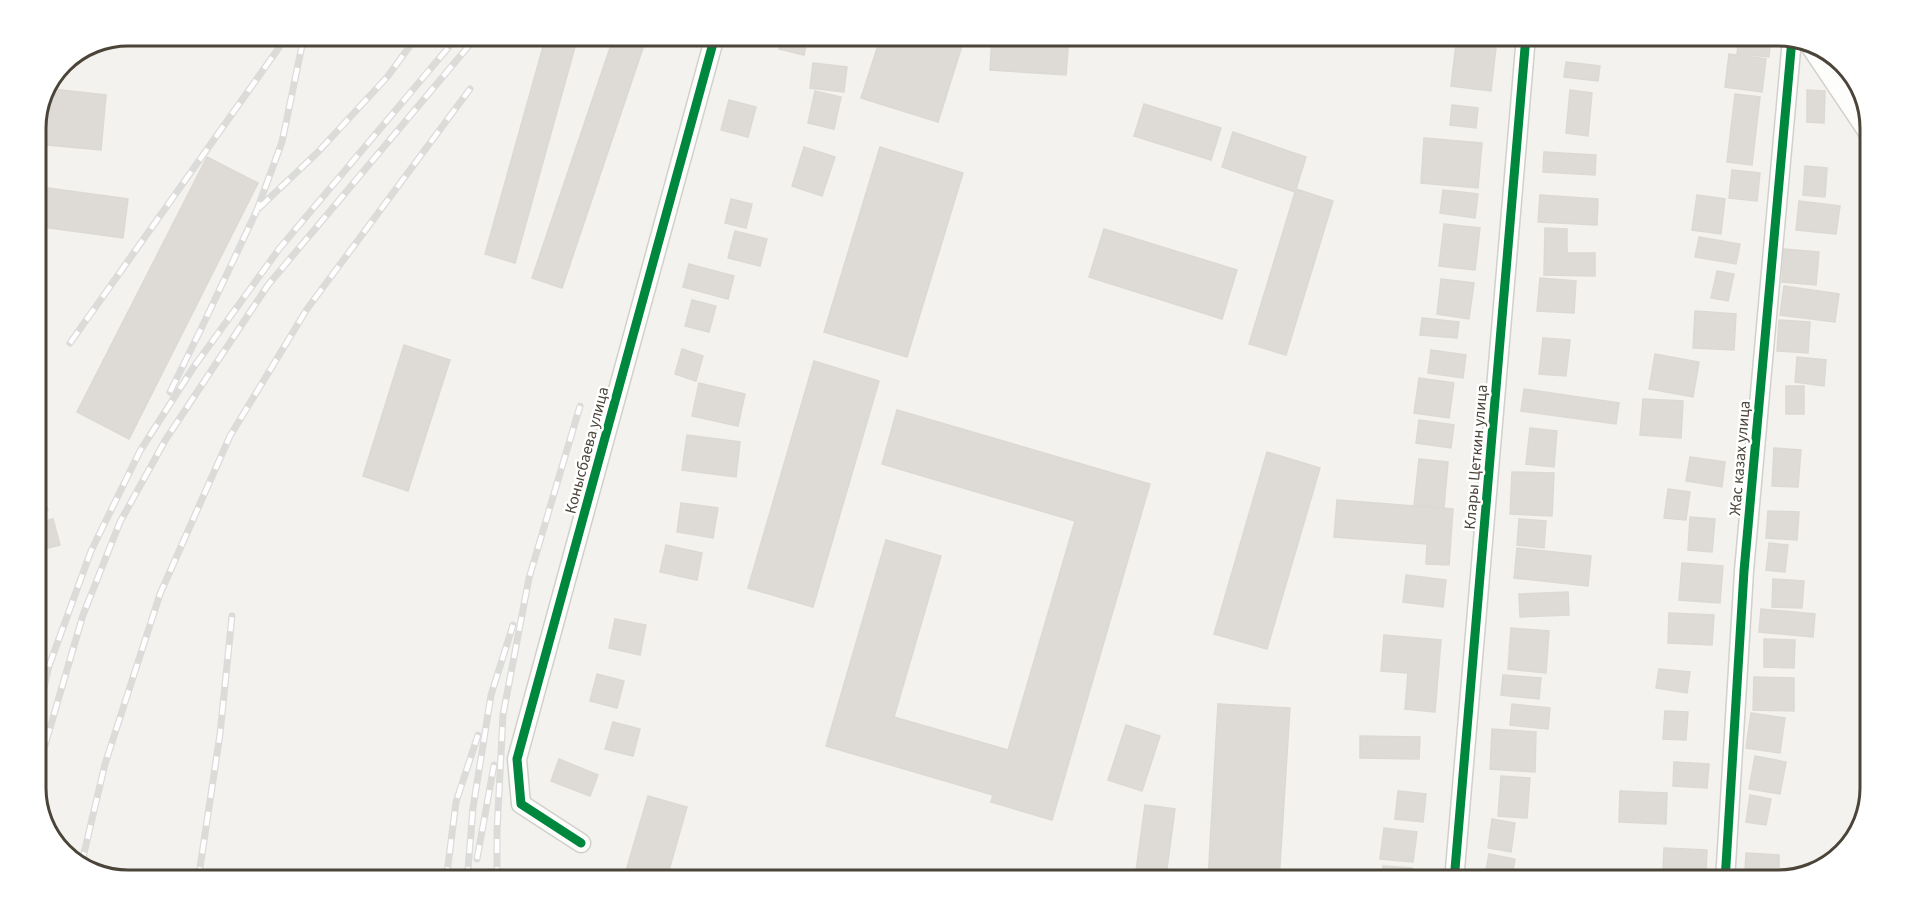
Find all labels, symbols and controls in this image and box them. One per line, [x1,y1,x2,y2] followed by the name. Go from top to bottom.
[559,384,614,516] street label: Конысбаева улица
[1459,384,1493,531] street label: Клары Цеткин улица
[1724,400,1756,516] street label: Жас казах улица

